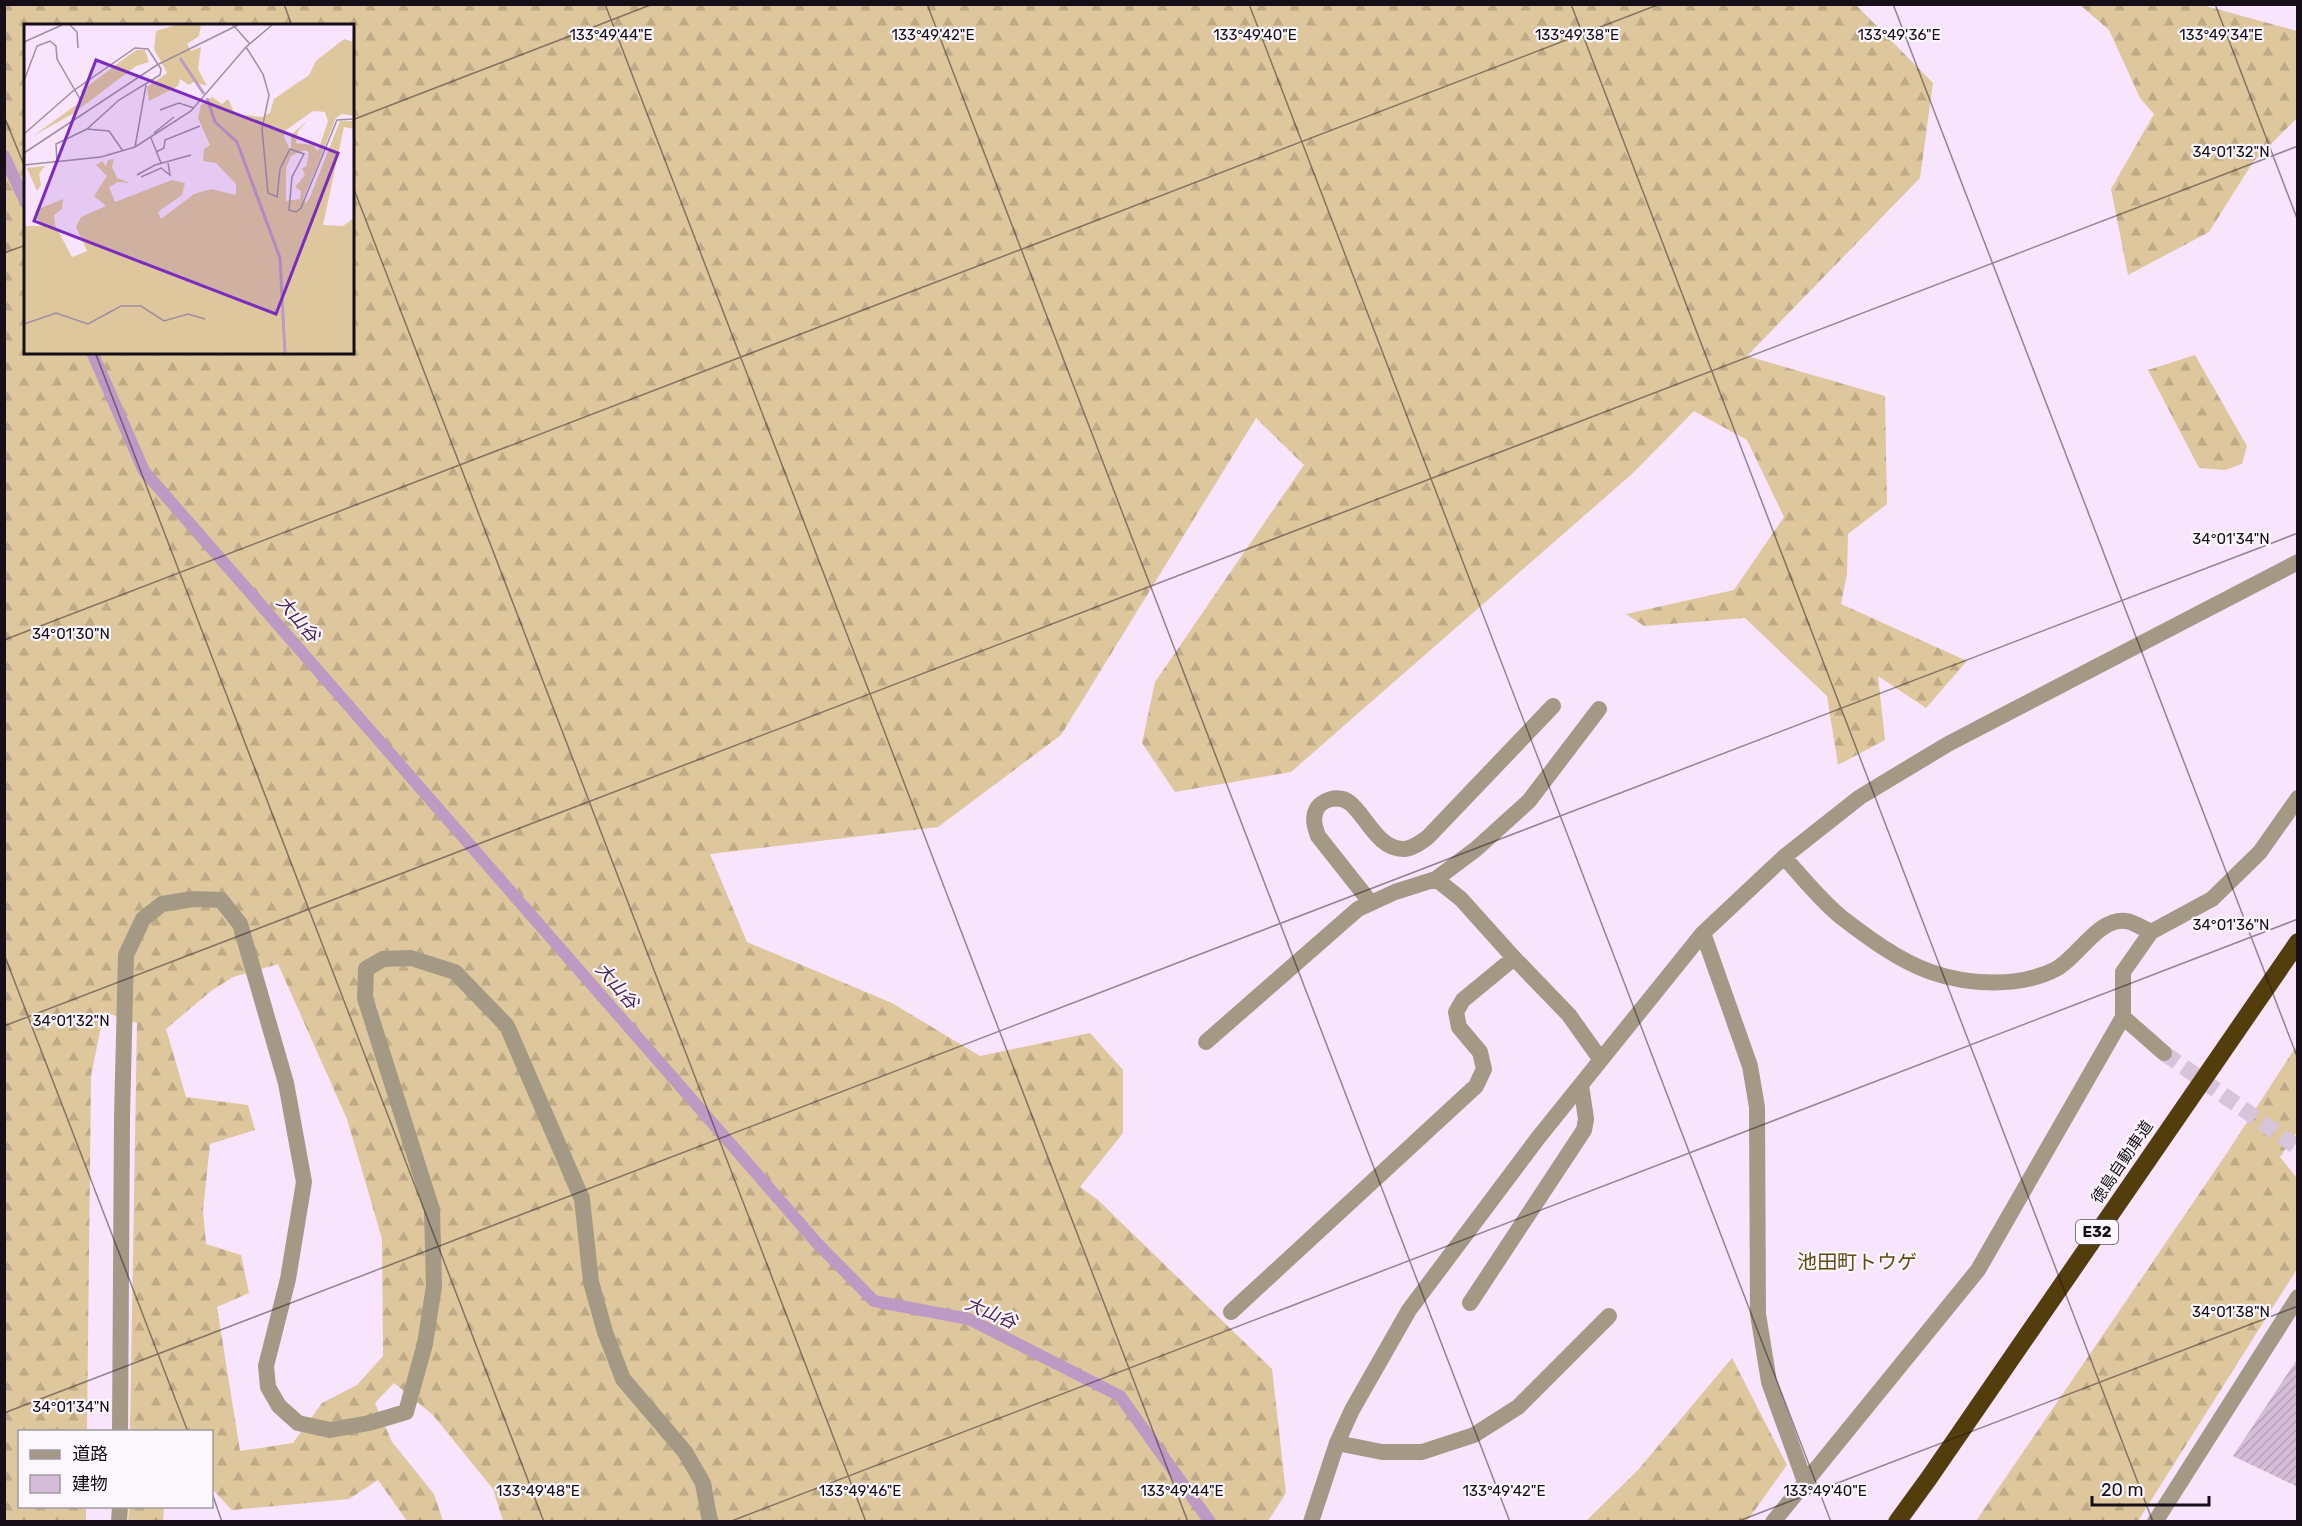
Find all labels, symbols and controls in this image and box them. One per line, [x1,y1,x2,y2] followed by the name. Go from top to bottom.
[24,24,354,354] inset map
[569,26,653,44] text: 133°49'44"E
[891,26,975,44] text: 133°49'42"E
[1213,26,1297,44] text: 133°49'40"E
[1535,26,1619,44] text: 133°49'38"E
[1857,26,1941,44] text: 133°49'36"E
[2179,26,2263,44] text: 133°49'34"E
[2192,143,2270,161] text: 34°01'32"N
[2192,530,2270,548] text: 34°01'34"N
[272,591,325,648] water label: 大山谷
[32,625,110,643] text: 34°01'30"N
[2193,916,2269,934] text: 34°01'36"N
[591,958,644,1015] water label: 大山谷
[32,1012,110,1030] text: 34°01'32"N
[2087,1117,2157,1207] street label: 徳島自動車道
[2076,1220,2118,1244] road number: E32
[1797,1250,1917,1274] district label: 池田町トウゲ
[962,1292,1022,1334] water label: 大山谷
[2192,1303,2270,1321] text: 34°01'38"N
[32,1398,110,1416] text: 34°01'34"N
[18,1430,213,1508] legend
[72,1443,108,1465] text: 道路
[2092,1469,2209,1507] scale bar
[72,1473,108,1495] text: 建物
[2101,1479,2143,1501] text: 20 m
[496,1482,580,1500] text: 133°49'48"E
[819,1482,901,1500] text: 133°49'46"E
[1140,1482,1224,1500] text: 133°49'44"E
[1462,1482,1546,1500] text: 133°49'42"E
[1783,1482,1867,1500] text: 133°49'40"E

